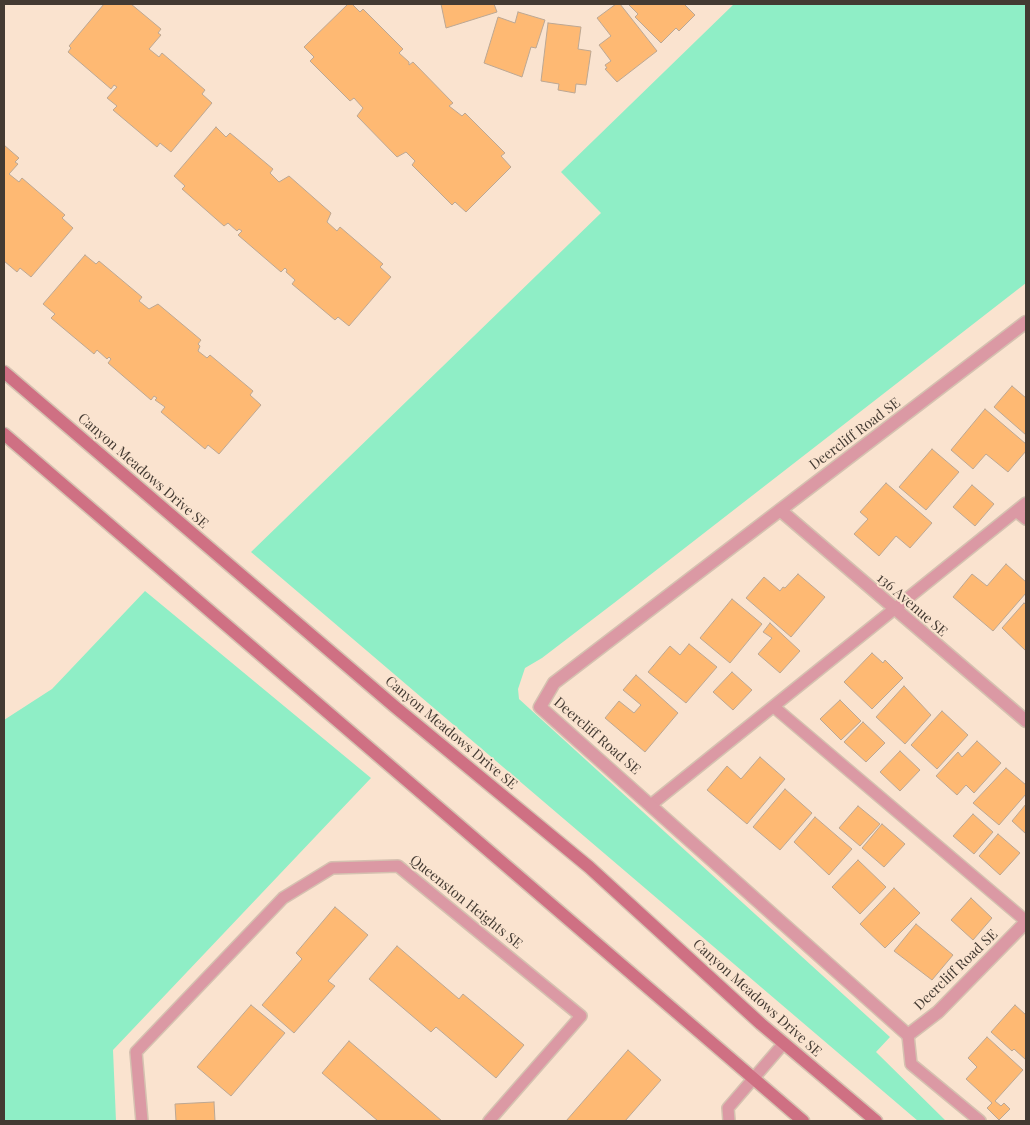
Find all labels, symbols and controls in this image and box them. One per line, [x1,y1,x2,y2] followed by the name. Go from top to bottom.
[806,394,904,474] street label: Deercliff Road SE
[74,410,212,532] street label: Canyon Meadows Drive SE
[873,570,951,640] street label: 136 Avenue SE
[382,673,520,793] street label: Canyon Meadows Drive SE
[550,694,644,778] street label: Deercliff Road SE
[406,852,526,952] street label: Queenston Heights SE
[911,926,1001,1014] street label: Deercliff Road SE
[689,936,825,1060] street label: Canyon Meadows Drive SE

